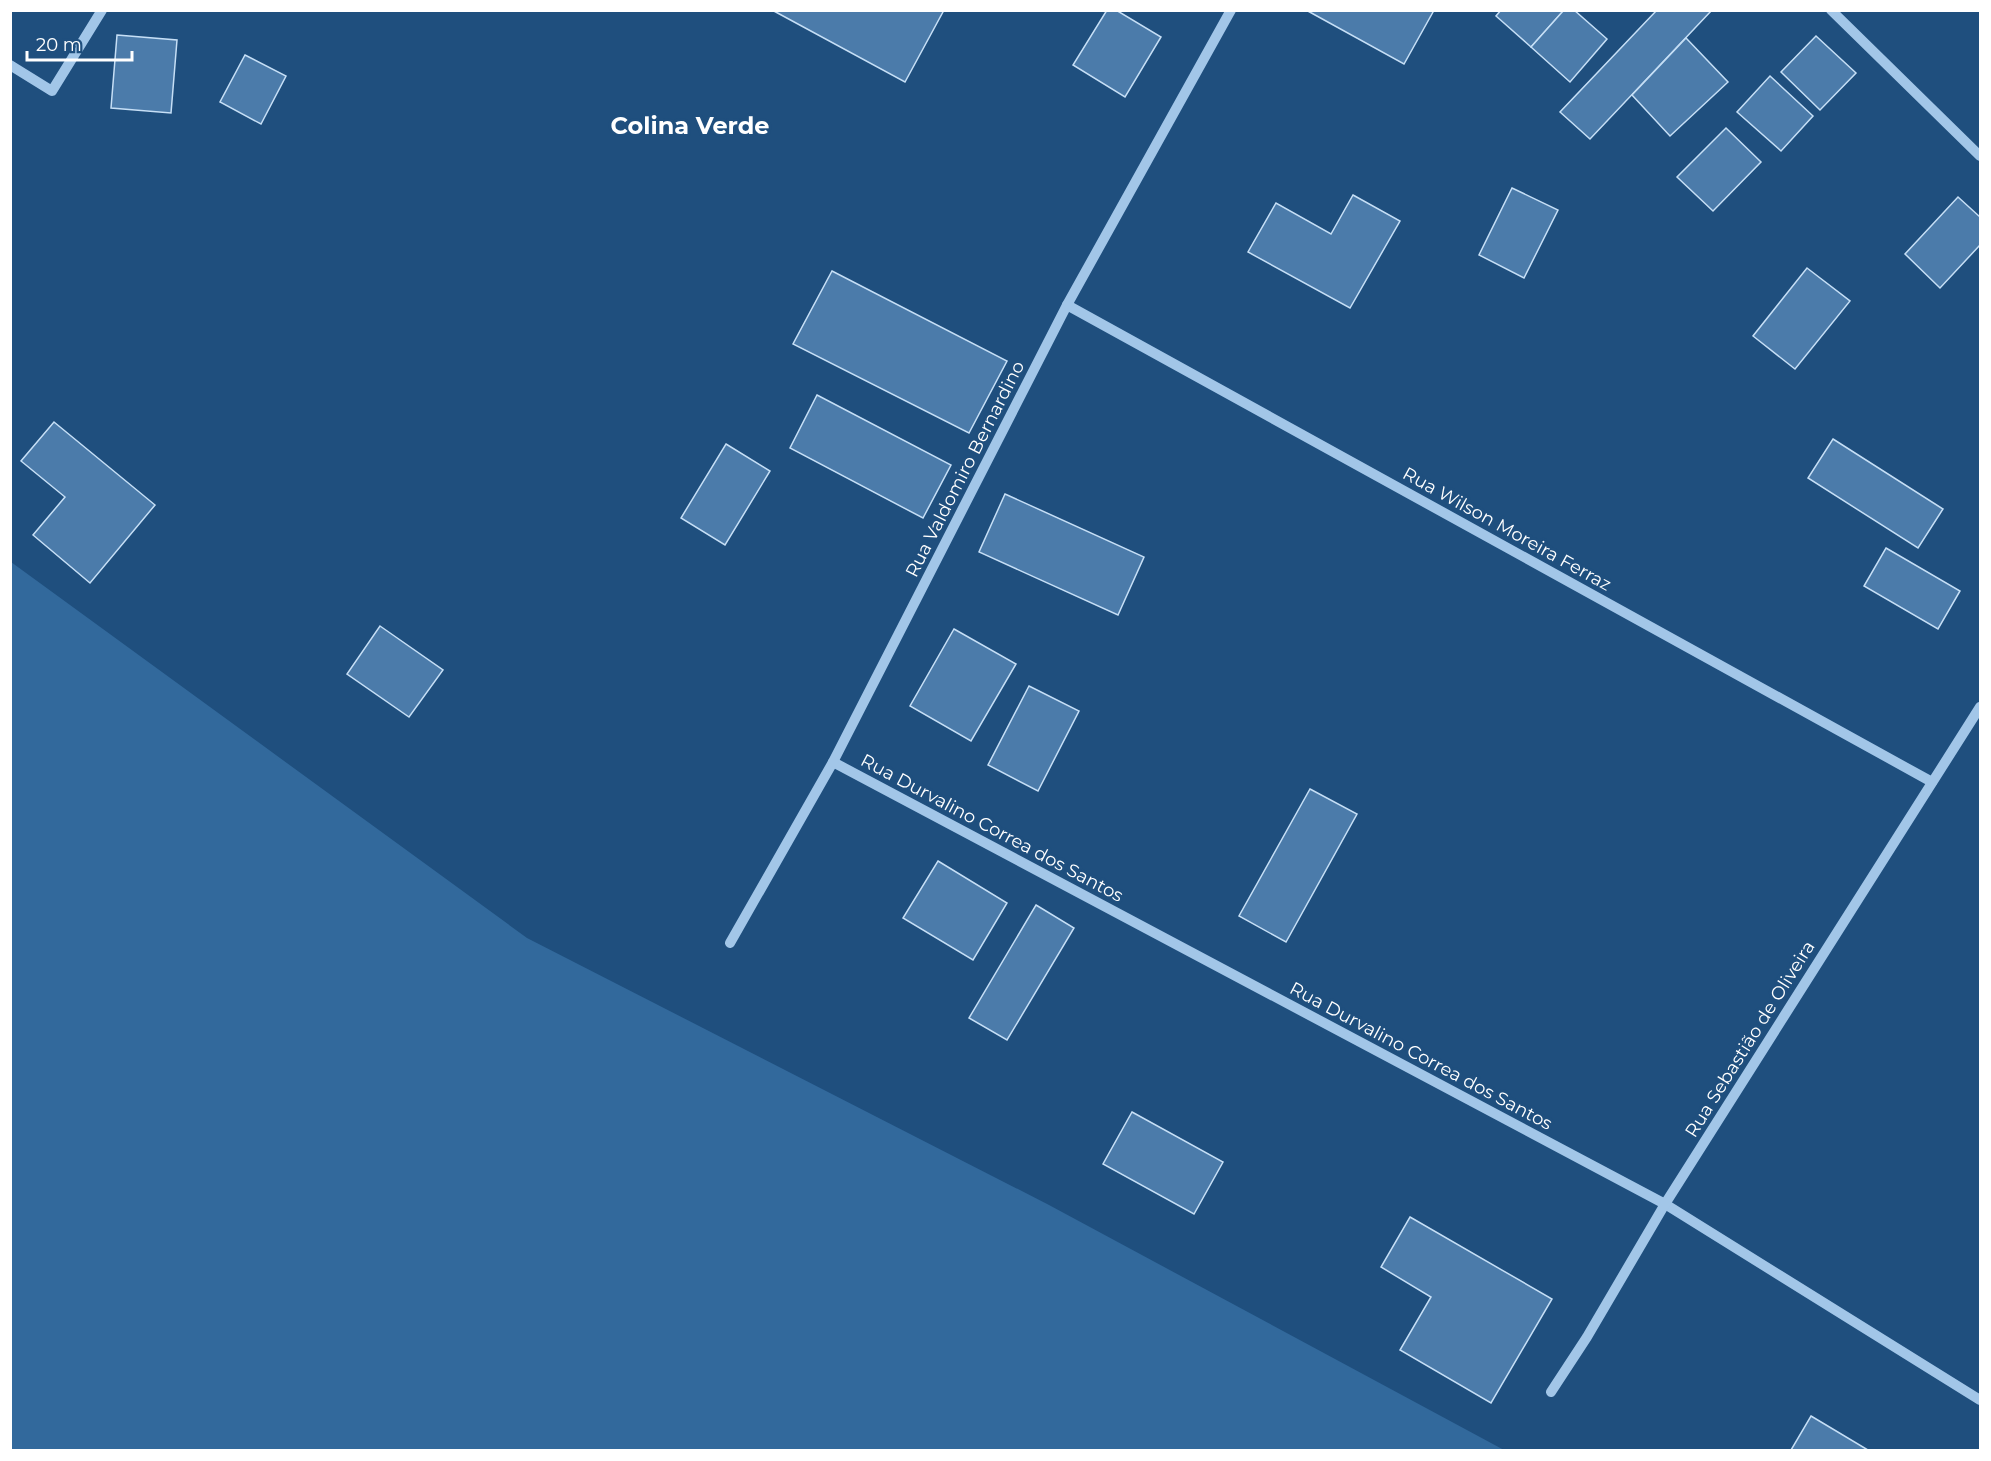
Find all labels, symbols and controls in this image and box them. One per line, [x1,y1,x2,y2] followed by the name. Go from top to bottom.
[27,24,132,62] scale bar
[36,34,82,56] text: 20 m
[611,111,769,140] district label: Colina Verde
[901,357,1029,581] street label: Rua Valdomiro Bernardino
[1399,462,1615,596] street label: Rua Wilson Moreira Ferraz
[857,749,1127,907] street label: Rua Durvalino Correa dos Santos
[1680,937,1820,1141] street label: Rua Sebastião de Oliveira
[1286,977,1556,1135] street label: Rua Durvalino Correa dos Santos

